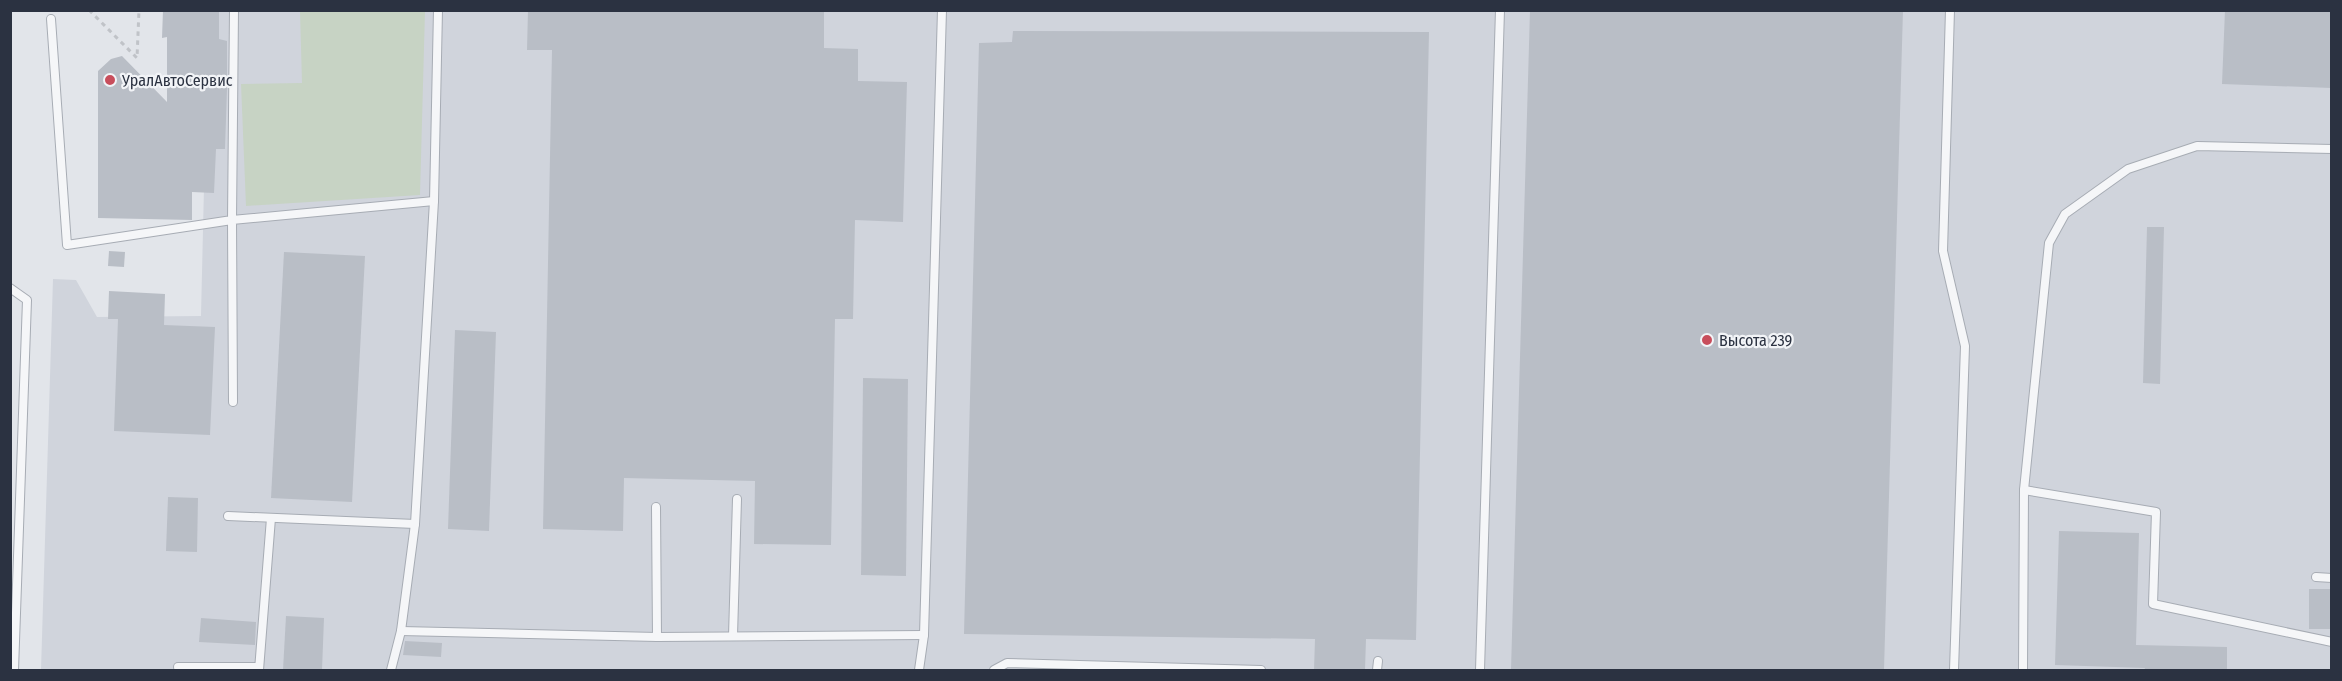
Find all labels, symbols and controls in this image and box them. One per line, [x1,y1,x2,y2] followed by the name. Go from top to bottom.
[121,71,233,90] place label: УралАвтоСервис
[103,73,117,87] marker: УралАвтоСервис
[1719,331,1793,350] place label: Высота 239
[1700,333,1714,347] marker: Высота 239

